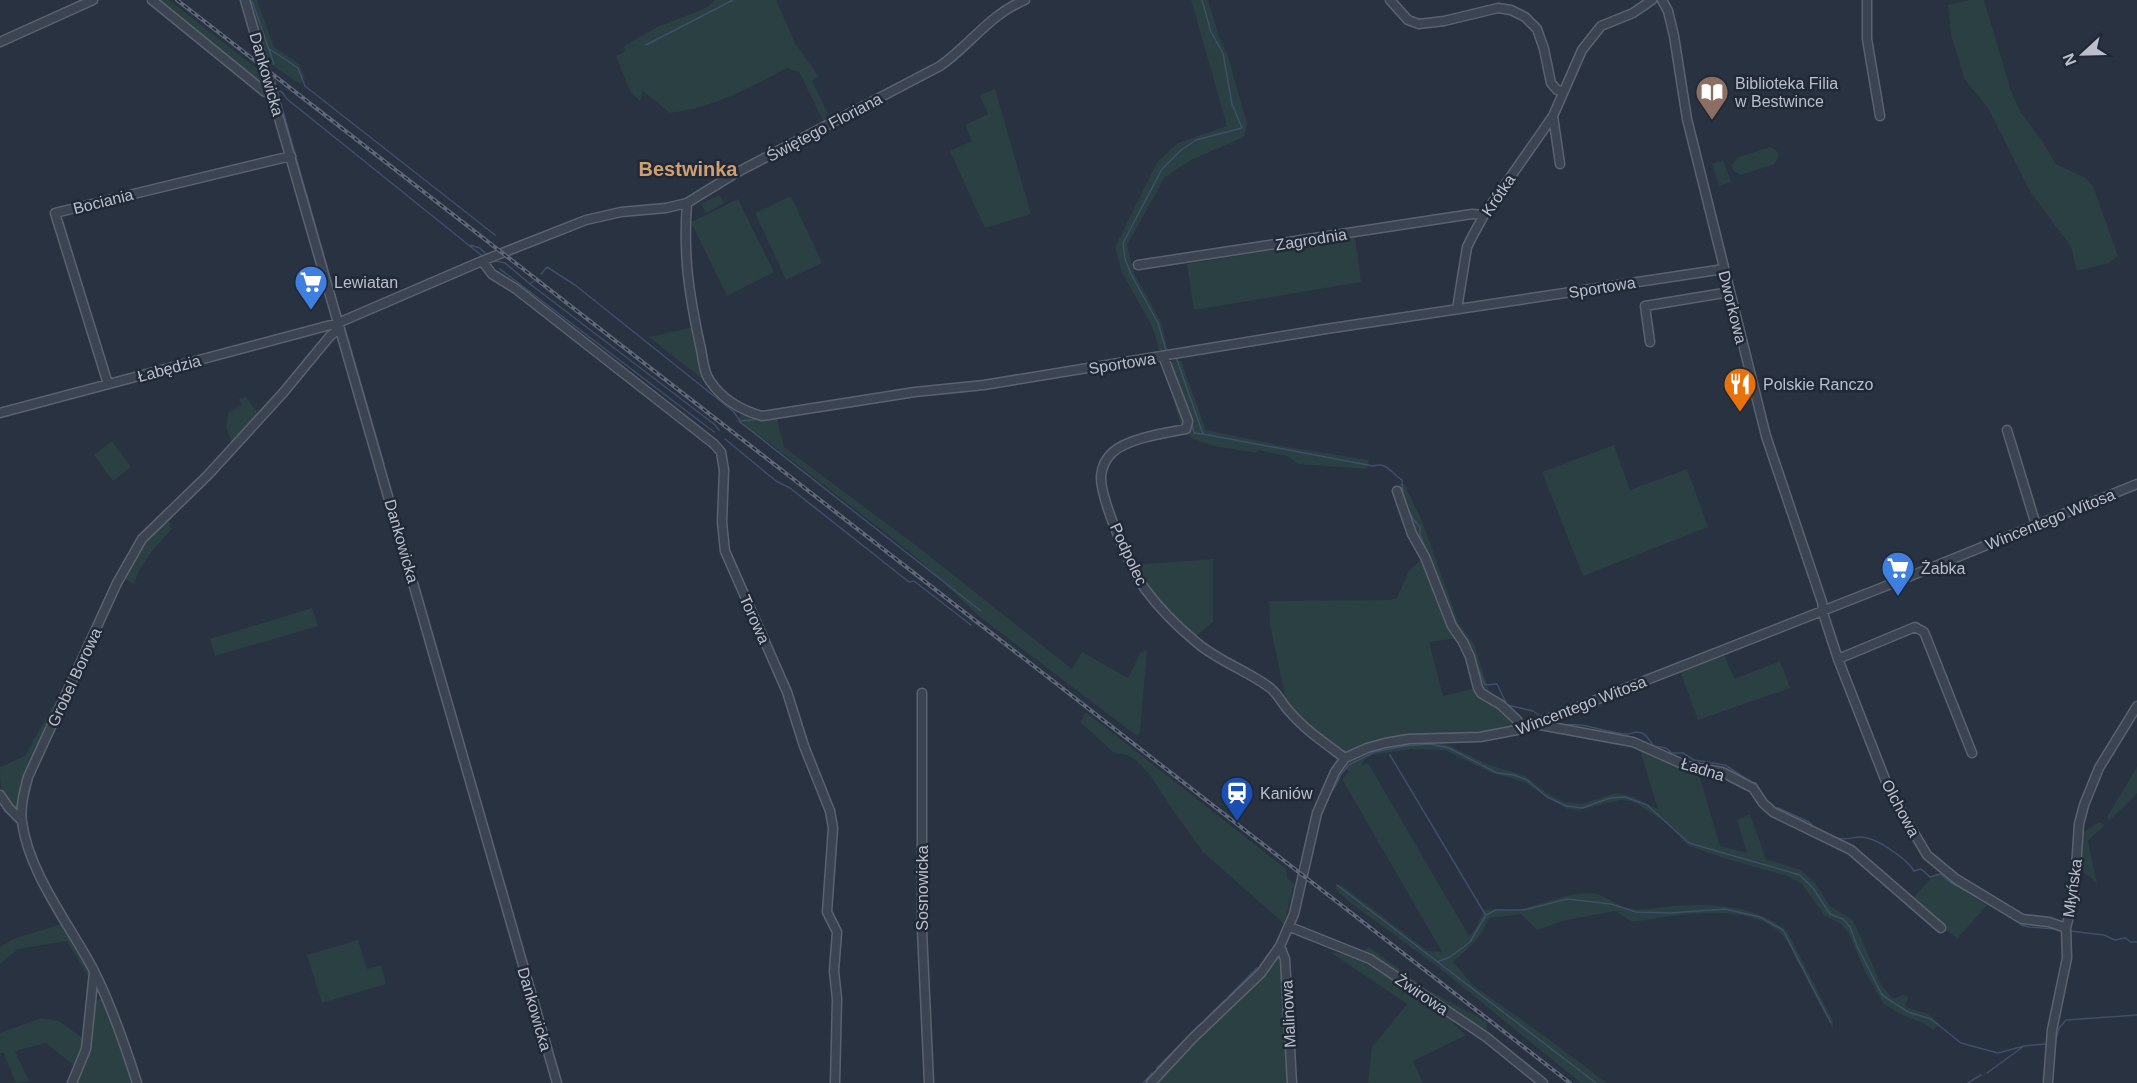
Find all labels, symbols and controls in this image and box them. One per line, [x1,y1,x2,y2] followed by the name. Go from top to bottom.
[2053,24,2113,84] north arrow
[246,30,287,118] street label: Dankowicka
[2060,51,2080,68] text: N
[1694,74,1730,121] library icon: Biblioteka Filia w Bestwince
[1734,75,1838,110] place label: Biblioteka Filia w Bestwince
[763,89,885,165] street label: Świętego Floriana
[639,158,738,180] district label: Bestwinka
[1478,171,1518,219] street label: Krótka
[71,186,135,217] street label: Bociania
[1274,225,1348,254] street label: Zagrodnia
[293,264,329,311] supermarket icon: Lewiatan
[1715,269,1750,346] street label: Dworkowa
[334,274,398,291] place label: Lewiatan
[1567,274,1637,301] street label: Sportowa
[1087,350,1157,377] street label: Sportowa
[136,352,203,385] street label: Łabędzia
[1722,366,1758,413] restaurant icon: Polskie Ranczo
[1763,376,1873,393] place label: Polskie Ranczo
[1983,486,2117,553] street label: Wincentego Witosa
[381,497,422,585] street label: Dankowicka
[1107,520,1150,588] street label: Podpolec
[1880,550,1916,597] supermarket icon: Żabka
[1921,559,1966,577] place label: Żabka
[736,592,773,646] street label: Torowa
[44,625,105,729] street label: Grobel Borowa
[1514,673,1649,738] street label: Wincentego Witosa
[1679,755,1727,784] street label: Ładna
[1219,775,1255,822] station icon: Kaniów
[1878,777,1923,840] street label: Olchowa
[1260,785,1313,802] place label: Kaniów
[914,845,931,931] street label: Sosnowicka
[2060,858,2085,918] street label: Młyńska
[514,965,555,1053] street label: Dankowicka
[1392,970,1452,1018] street label: Żwirowa
[1278,980,1299,1048] street label: Malinowa

